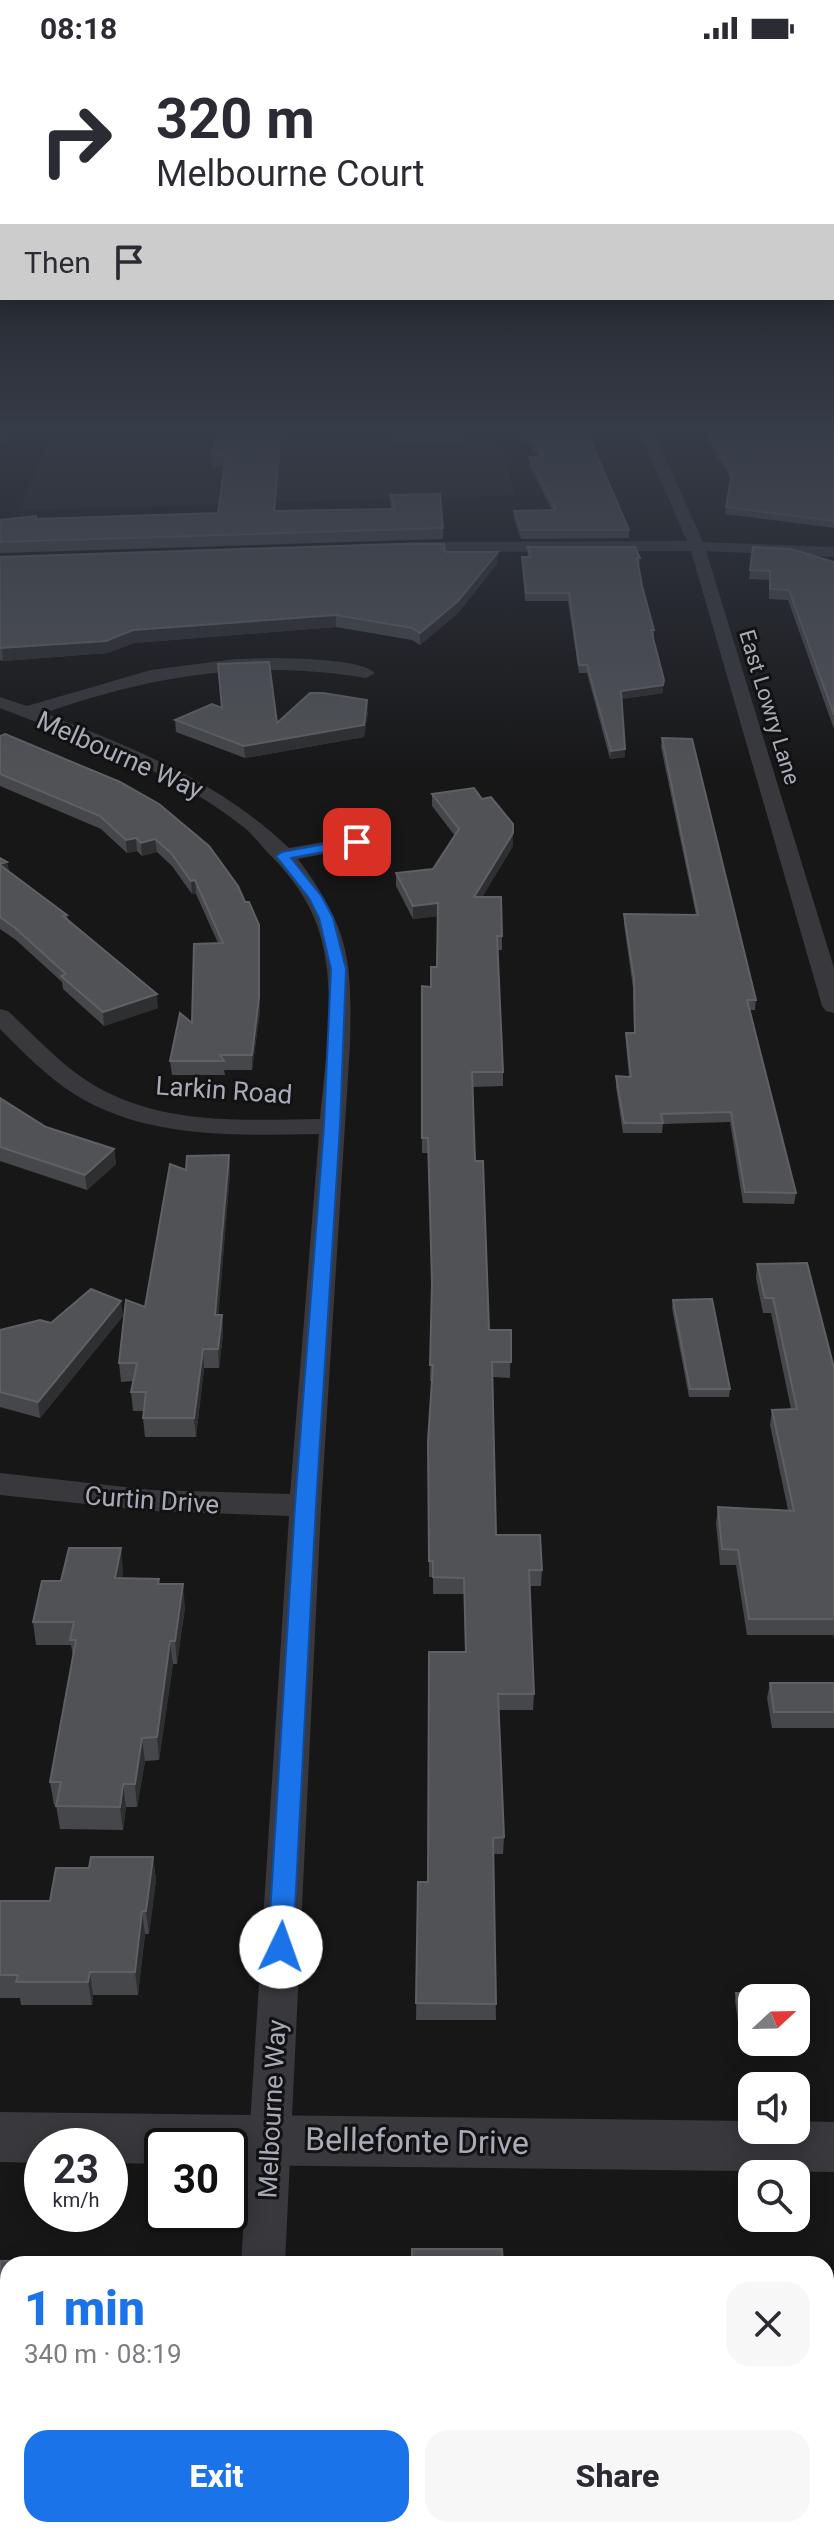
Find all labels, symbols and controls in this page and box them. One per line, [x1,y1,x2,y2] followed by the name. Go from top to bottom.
[40,11,117,46] text: 08:18
[156,86,315,152] text: 320 m
[24,88,128,192] icon: right
[156,153,425,195] text: Melbourne Court
[107,240,151,284] icon: arrive
[24,245,91,280] text: Then
[734,627,805,788] street label: East Lowry Lane
[32,705,208,805] street label: Melbourne Way
[323,808,391,876] pin
[335,820,379,864] icon: arrive
[155,1070,293,1110] street label: Larkin Road
[84,1480,220,1520] street label: Curtin Drive
[239,1905,323,1989] position arrow
[738,1984,810,2056] north arrow
[738,1984,810,2232] map controls
[252,2019,292,2199] street label: Melbourne Way
[738,2072,810,2144] button: sound
[305,2120,529,2162] street label: Bellefonte Drive
[144,2128,248,2232] speed limit sign: 30
[53,2146,99,2193] text: 23
[738,2160,810,2232] button: search
[53,2188,99,2212] text: km/h
[24,2280,145,2337] text: 1 min
[726,2282,810,2366] button: close
[24,2339,182,2369] text: 340 m · 08:19
[24,2430,409,2522] button: Exit
[425,2430,810,2522] button: Share

